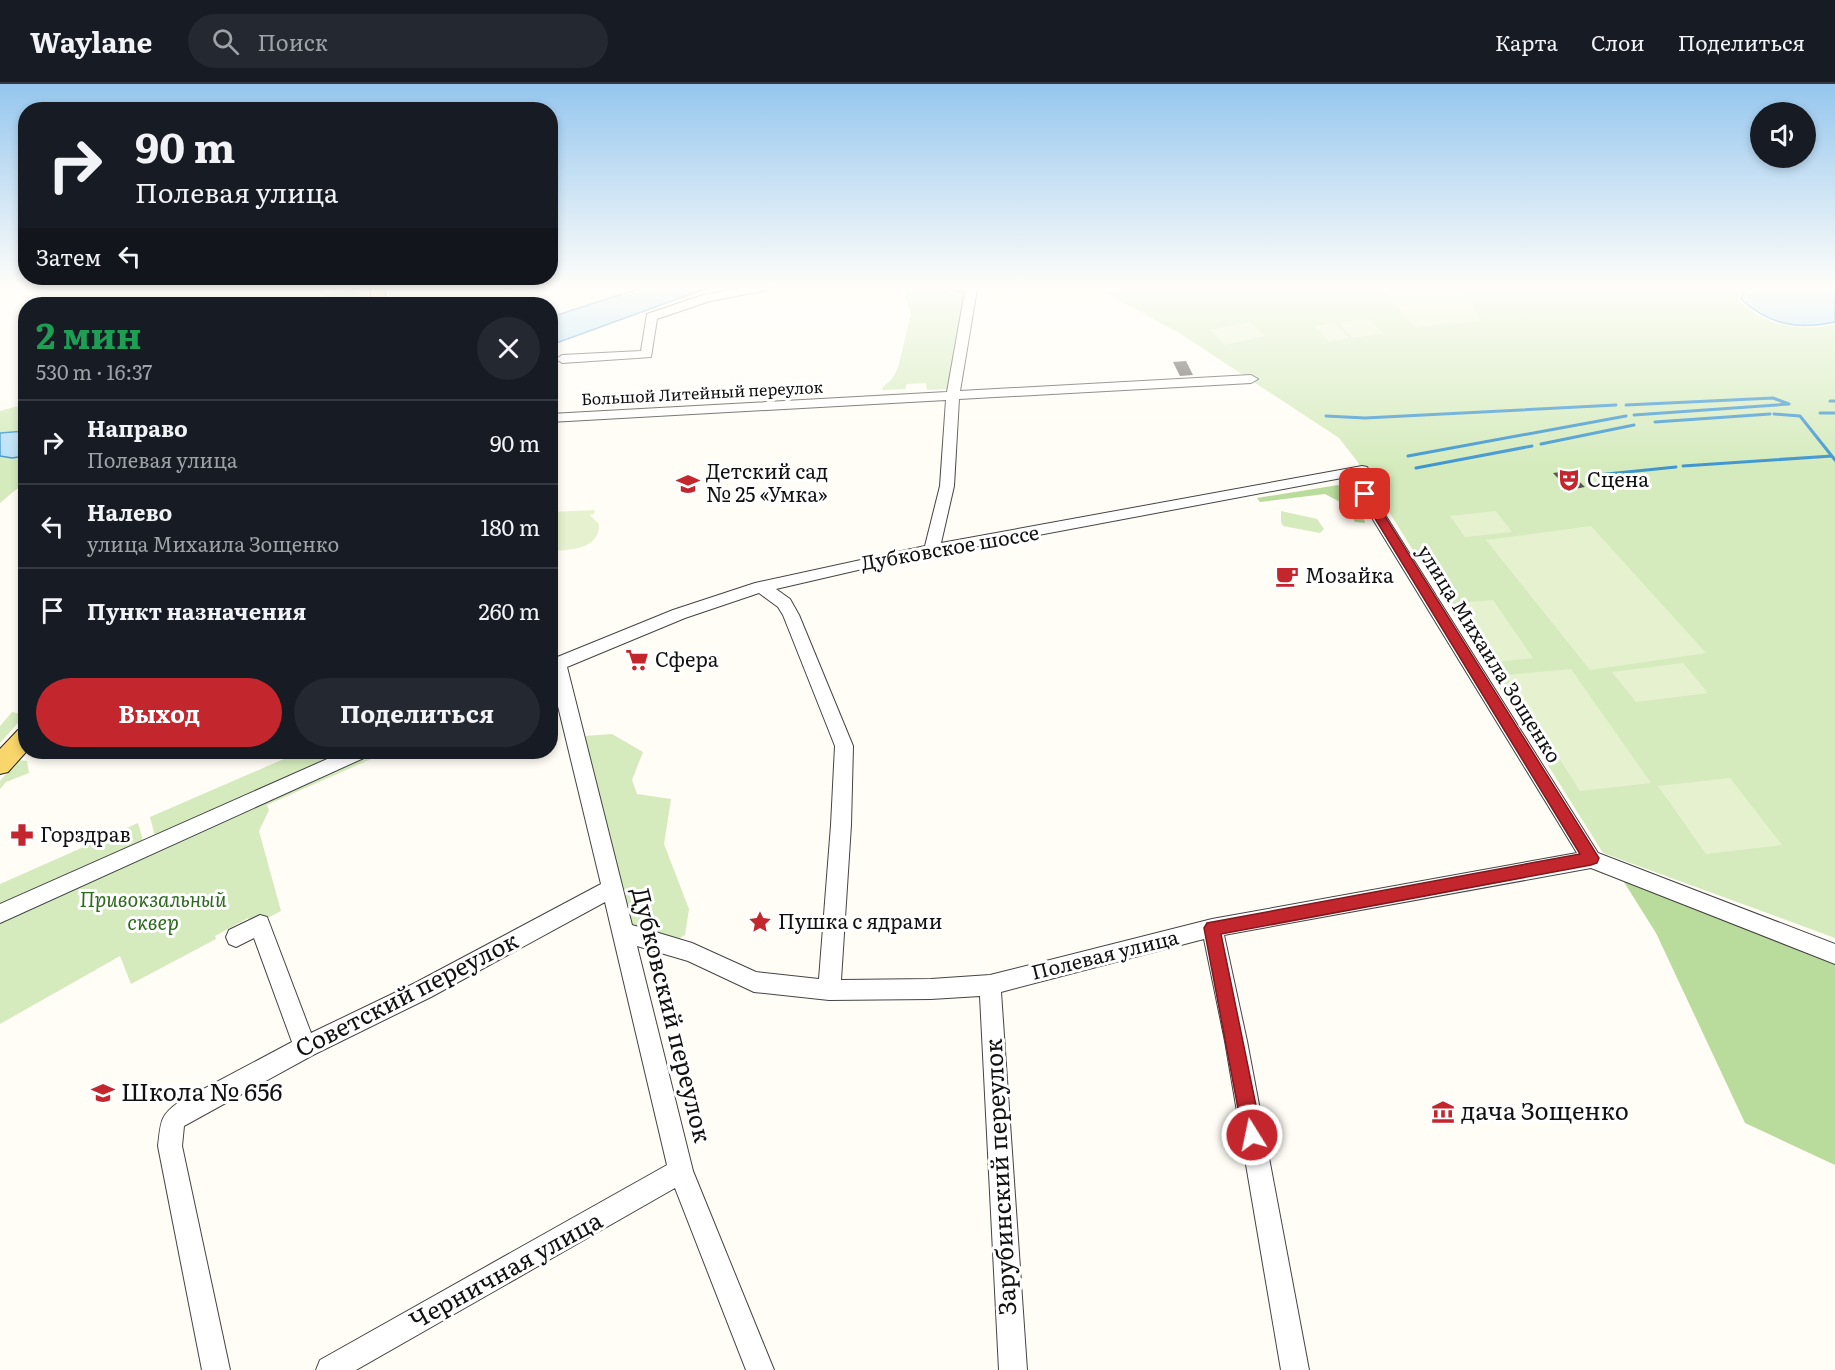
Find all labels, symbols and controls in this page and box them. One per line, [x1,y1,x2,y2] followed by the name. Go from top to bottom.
[188,14,608,68] search box
[30,20,152,62] text: Waylane
[209,25,242,58] icon: search
[257,25,328,58] text: Поиск
[1495,26,1558,57] text: Карта
[1591,26,1645,57] text: Слои
[1678,26,1805,57] text: Поделиться
[1750,102,1816,168] map controls
[1750,102,1816,168] button: sound
[135,114,235,176] text: 90 m
[36,126,114,204] icon: right
[135,171,338,211] text: Полевая улица
[36,240,101,273] text: Затем
[113,240,146,273] icon: left
[36,307,142,360] text: 2 мин
[477,317,540,380] button: close
[36,356,152,386] text: 530 m · 16:37
[580,374,824,410] street label: Большой Литейный переулок
[87,411,188,444] text: Направо
[36,426,69,459] icon: right
[490,426,540,459] text: 90 m
[87,444,238,474] text: Полевая улица
[706,455,828,508] place label: Детский сад № 25 «Умка»
[1587,463,1649,493] place label: Сцена
[1556,467,1582,493] theatre icon: Сцена
[1339,468,1390,519] pin
[675,471,701,497] school or university icon: Детский сад № 25 «Умка»
[1348,477,1381,510] icon: arrive
[87,495,172,528] text: Налево
[36,510,69,543] icon: left
[480,510,540,543] text: 180 m
[858,516,1041,576] street label: Дубковское шоссе
[87,528,339,558] text: улица Михаила Зощенко
[1411,538,1570,768] street label: улица Михаила Зощенко
[1305,559,1394,589] place label: Мозайка
[1274,563,1300,589] cafe icon: Мозайка
[36,594,69,627] icon: arrive
[87,594,306,627] text: Пункт назначения
[479,594,540,627] text: 260 m
[655,643,719,673] place label: Сфера
[624,647,650,673] supermarket icon: Сфера
[36,678,282,747] button: Выход
[294,678,540,747] button: Поделиться
[40,818,131,848] place label: Горздрав
[9,822,35,848] pharmacy icon: Горздрав
[79,883,227,936] park label: Привокзальный сквер
[625,883,722,1146] street label: Дубковский переулок
[778,905,942,935] place label: Пушка с ядрами
[747,909,773,935] place icon: Пушка с ядрами
[1028,920,1181,986] street label: Полевая улица
[288,921,523,1064] street label: Советский переулок
[974,1038,1023,1316] street label: Зарубинский переулок
[121,1073,282,1108] place label: Школа № 656
[90,1080,116,1106] school or university icon: Школа № 656
[1461,1092,1629,1127] place label: дача Зощенко
[1430,1099,1456,1125] museum icon: дача Зощенко
[1220,1103,1284,1167] position arrow
[402,1201,608,1336] street label: Черничная улица

